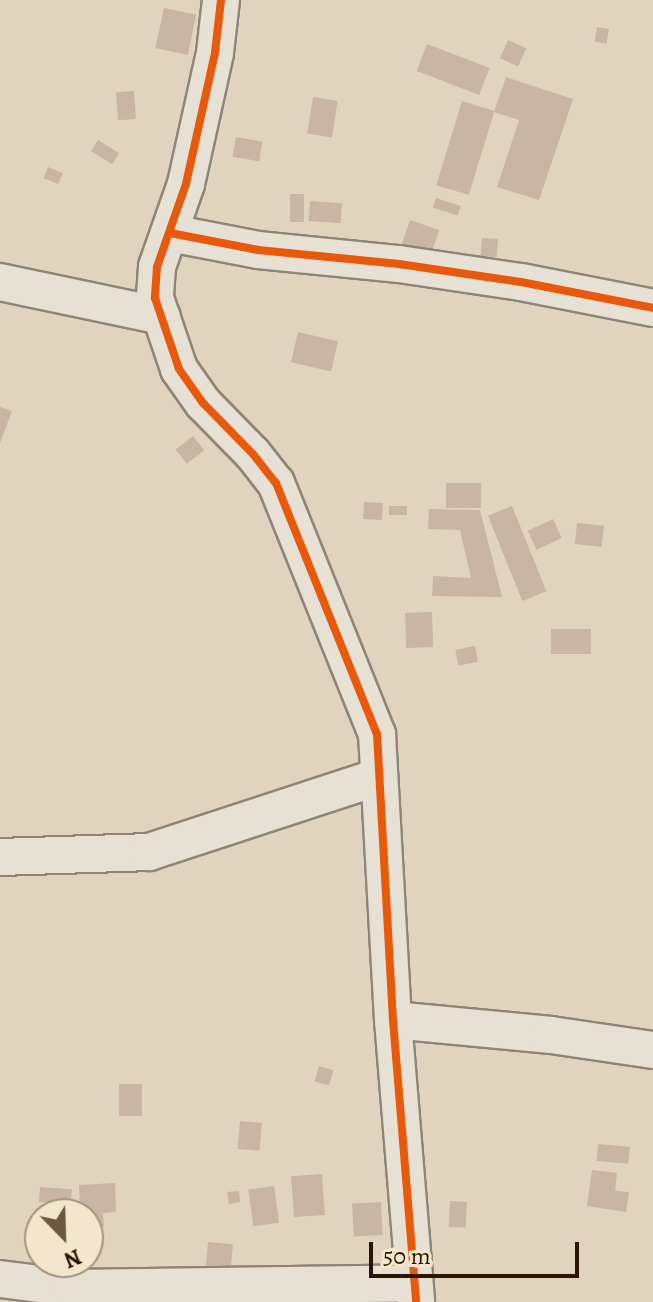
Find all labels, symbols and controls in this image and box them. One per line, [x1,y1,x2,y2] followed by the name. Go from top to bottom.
[24,1198,104,1278] north arrow
[373,1226,583,1276] scale bar
[383,1240,431,1272] text: 50 m
[59,1241,86,1275] text: N

